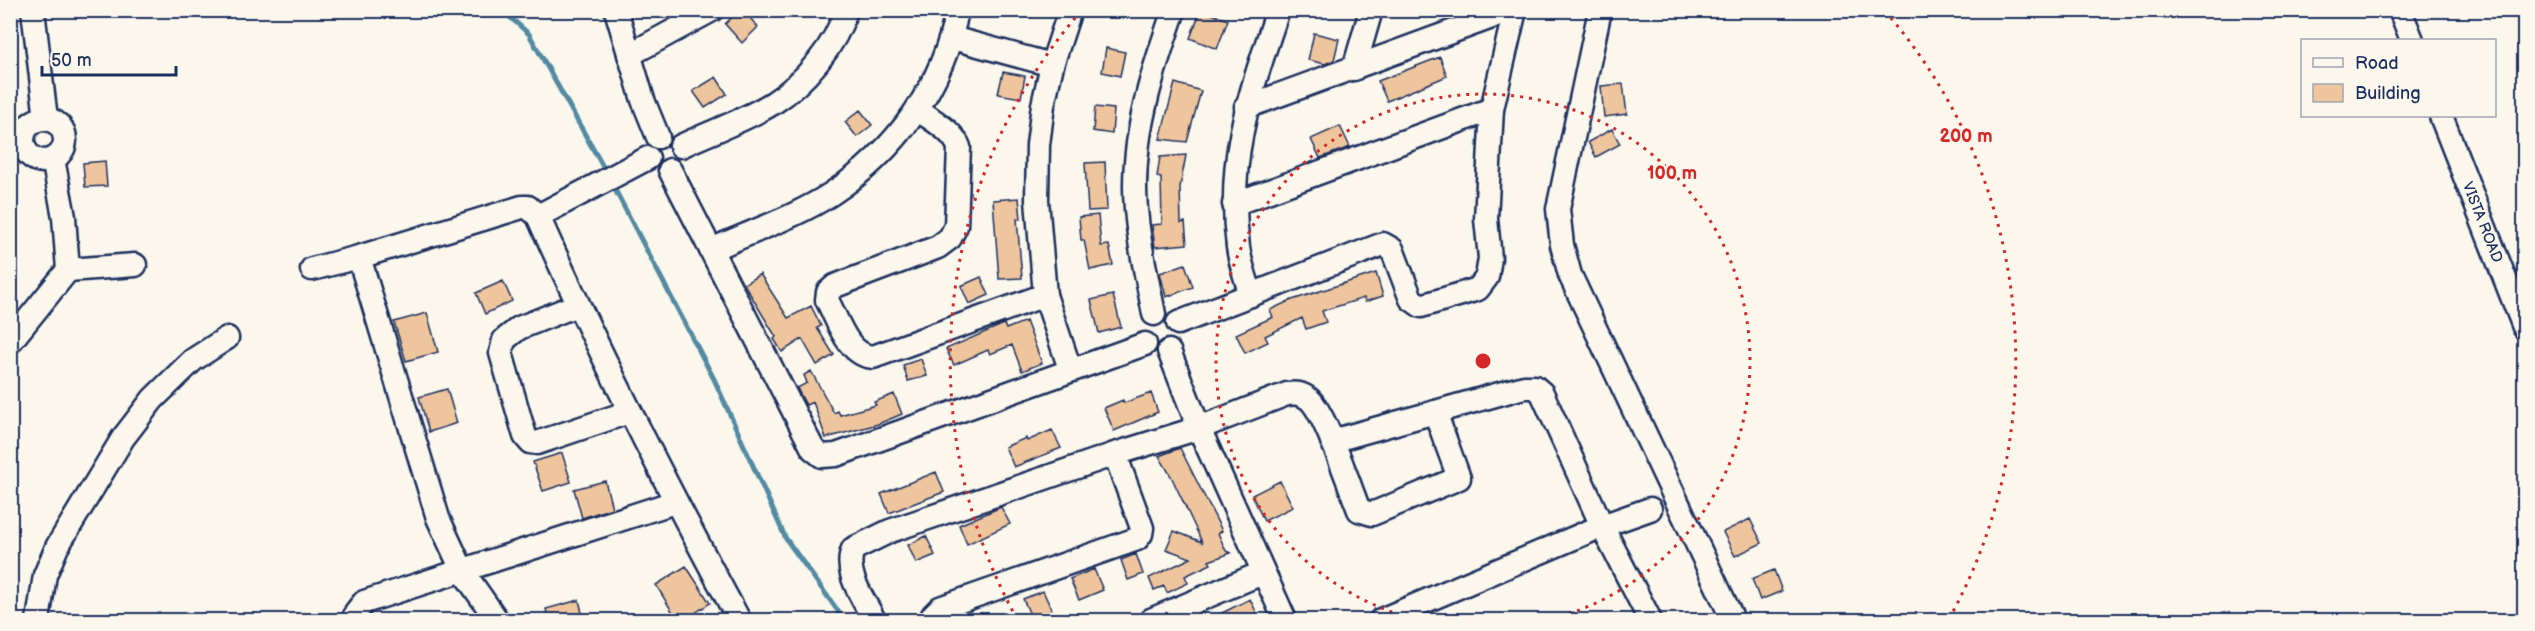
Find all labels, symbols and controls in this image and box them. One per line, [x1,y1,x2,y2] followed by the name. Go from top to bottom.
[42,39,176,77] scale bar
[2301,39,2496,117] legend
[51,50,92,71] text: 50 m
[2355,53,2399,74] text: Road
[2355,83,2421,104] text: Building
[1939,126,1993,147] text: 200 m
[1647,163,1697,184] text: 100 m
[2458,179,2507,265] street label: VISTA ROAD
[1473,351,1493,371] centre of rings

